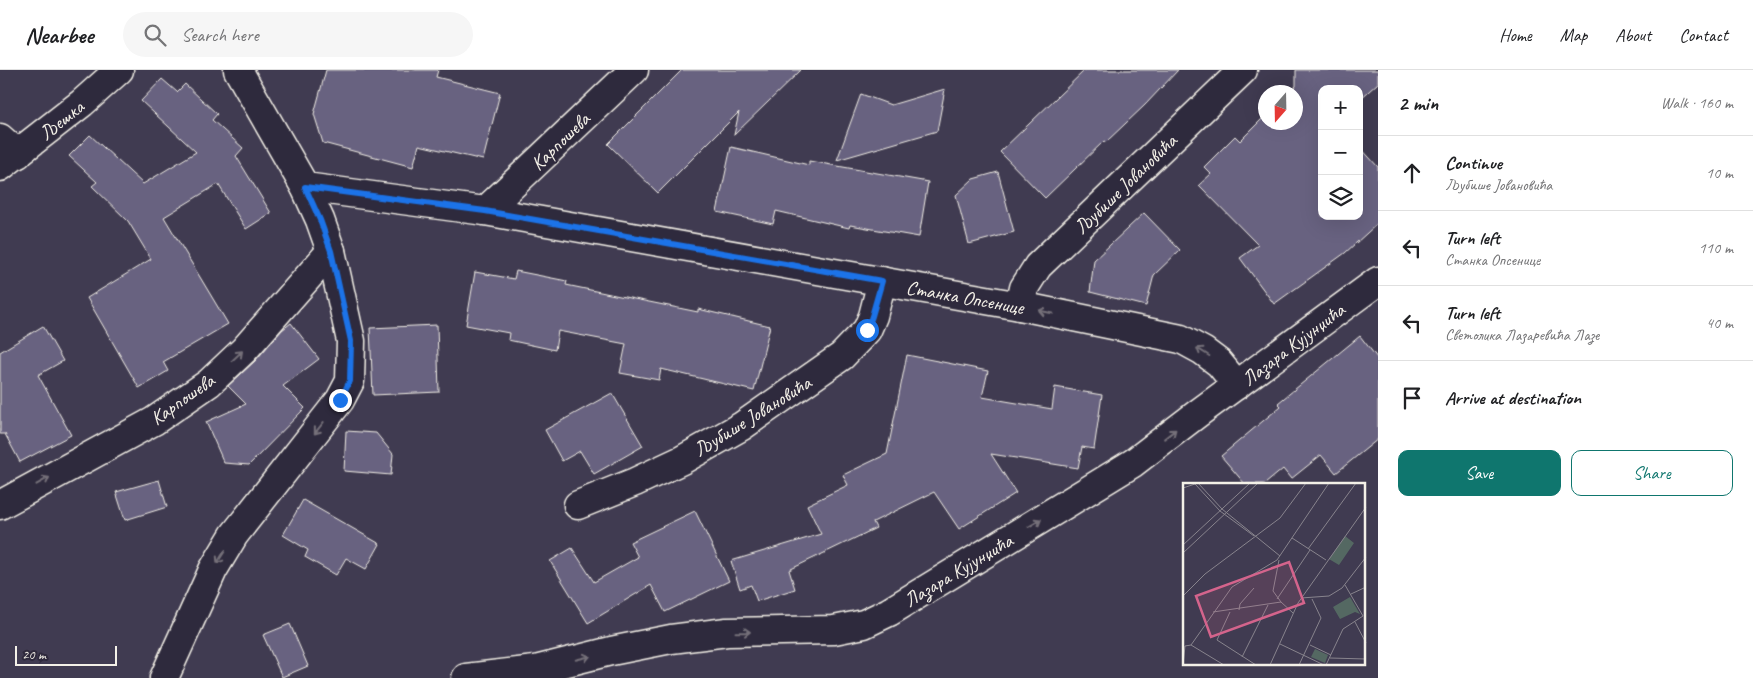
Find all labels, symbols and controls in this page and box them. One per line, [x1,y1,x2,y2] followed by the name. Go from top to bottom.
[123,12,473,57] search box
[25,20,93,50] text: Nearbee
[141,21,169,49] icon: search
[181,23,259,47] text: Search here
[1499,24,1532,46] text: Home
[1560,24,1587,46] text: Map
[1615,24,1651,46] text: About
[1679,24,1728,46] text: Contact
[1258,85,1303,130] north arrow
[1318,85,1363,220] map controls
[1318,85,1363,130] button: +
[1398,90,1438,116] text: 2 min
[34,93,90,146] street label: Љешка
[1661,93,1733,113] text: Walk · 160 m
[525,106,596,176] street label: Карпошева
[1068,128,1183,240] street label: Љубише Јовановића
[1318,130,1363,175] button: −
[1445,151,1502,175] text: Continue
[1398,159,1426,187] icon: ahead
[1706,163,1733,183] text: 10 m
[1318,175,1363,220] button: layers
[1445,175,1552,195] text: Љубише Јовановића
[1445,226,1500,250] text: Turn left
[1398,234,1426,262] icon: left
[1699,238,1733,258] text: 110 m
[1445,250,1540,270] text: Станка Опсенице
[904,275,1027,320] street label: Станка Опсенице
[1237,297,1351,392] street label: Лазара Кујунџића
[1445,301,1500,325] text: Turn left
[1039,306,1055,316] one-way arrow
[1398,309,1426,337] icon: left
[1706,313,1733,333] text: 40 m
[856,319,879,342] route start
[1445,325,1599,345] text: Светолика Лазаревића Лазе
[1196,346,1210,356] one-way arrow
[231,350,244,362] one-way arrow
[145,368,220,431] street label: Карпошева
[689,370,817,463] street label: Љубише Јовановића
[1398,384,1426,412] icon: arrive
[1445,386,1581,410] text: Arrive at destination
[329,389,352,412] route end
[313,421,324,434] one-way arrow
[1164,429,1177,440] one-way arrow
[1398,450,1561,496] button: Save
[1571,450,1733,496] button: Share
[35,476,49,486] one-way arrow
[1183,483,1366,666] inset map
[1027,518,1041,528] one-way arrow
[899,527,1019,614] street label: Лазара Кујунџића
[215,550,225,564] one-way arrow
[735,627,751,636] one-way arrow
[15,643,118,666] scale bar
[22,646,46,663] text: 20 m
[574,653,590,662] one-way arrow

